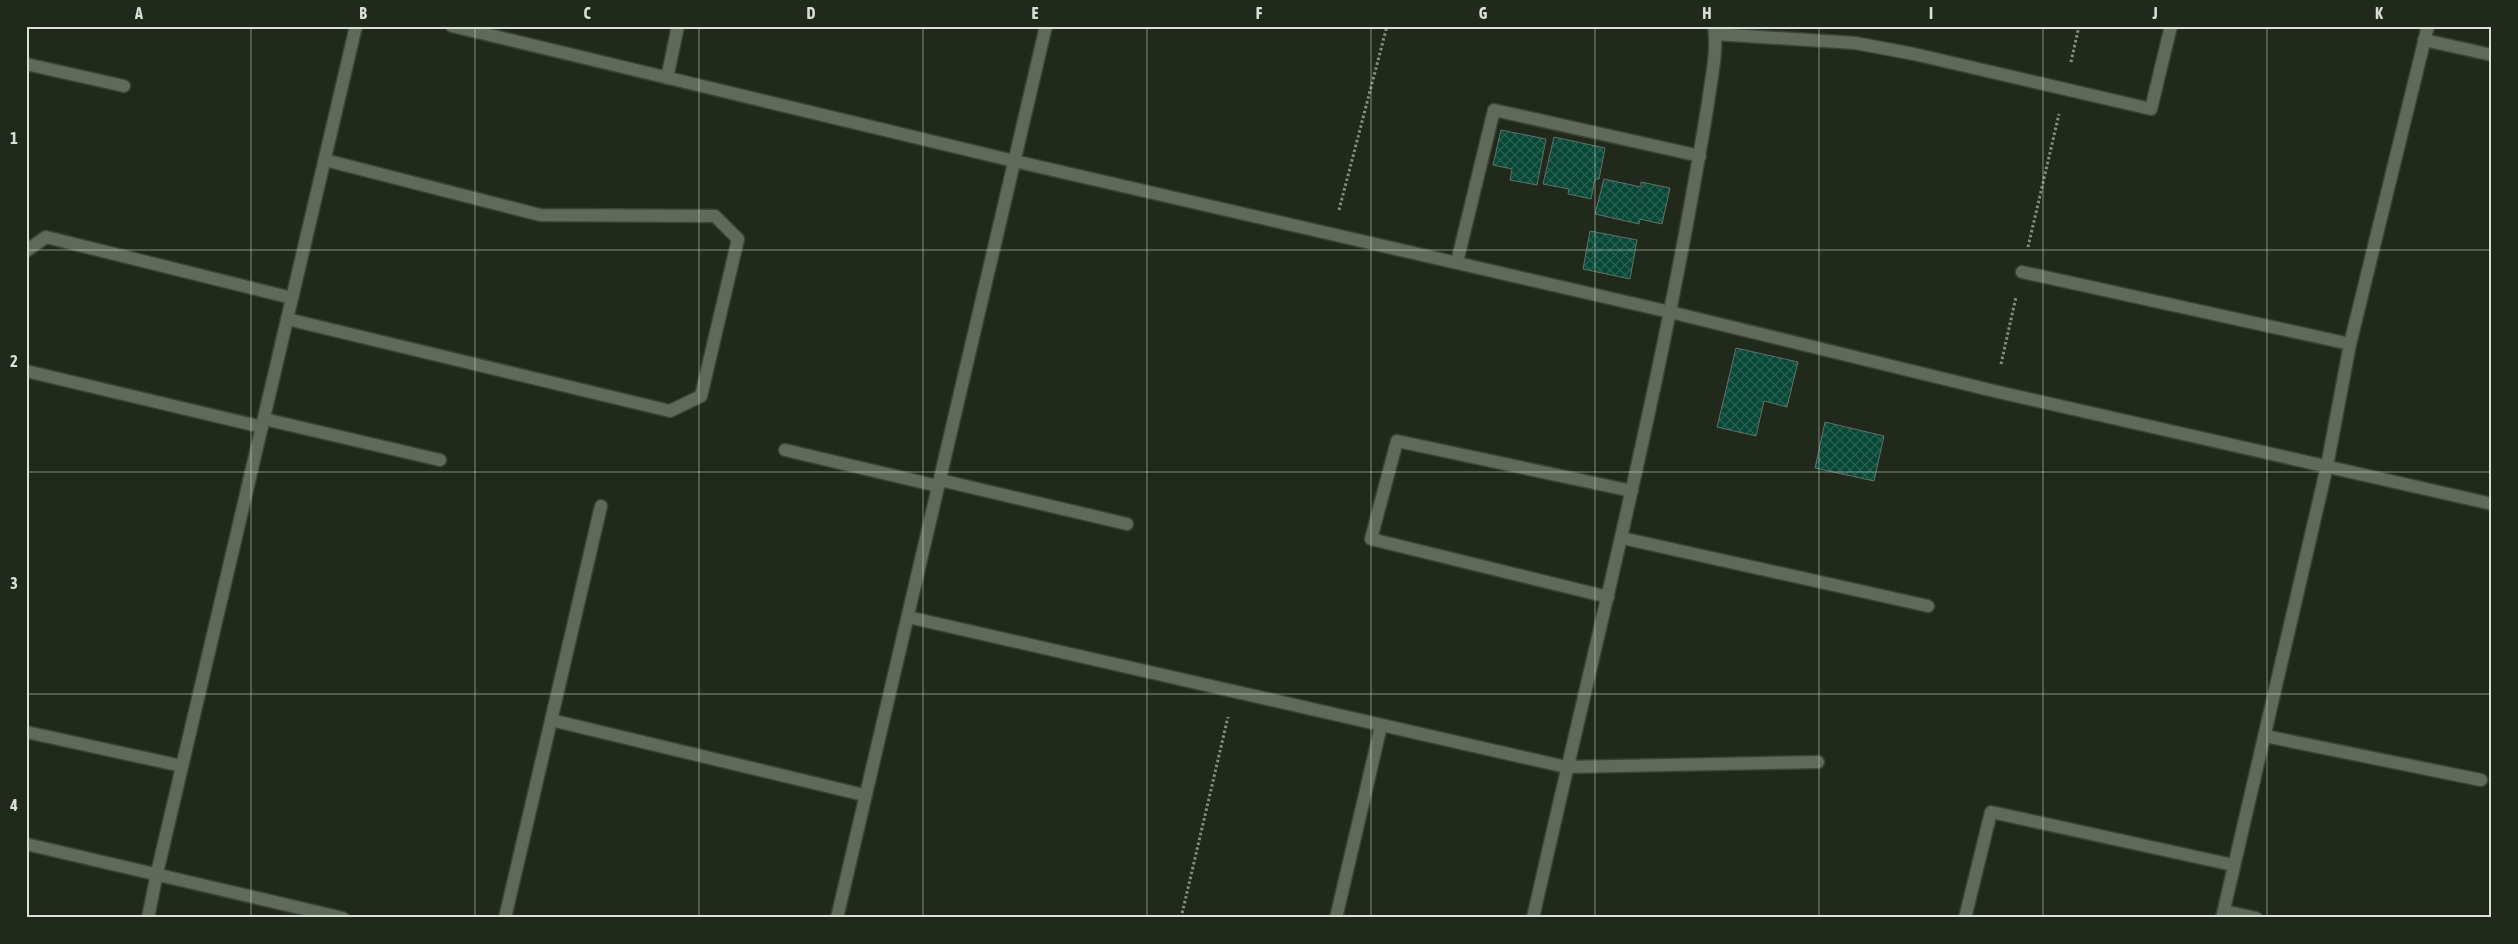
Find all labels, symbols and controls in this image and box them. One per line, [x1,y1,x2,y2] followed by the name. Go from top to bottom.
[134,4,143,22] text: A
[359,4,367,22] text: B
[583,4,591,22] text: C
[807,4,816,22] text: D
[1032,4,1039,22] text: E
[1256,4,1263,22] text: F
[1479,4,1488,22] text: G
[1702,4,1712,22] text: H
[1929,4,1933,22] text: I
[2151,4,2158,22] text: J
[2375,4,2383,22] text: K
[10,129,18,147] text: 1
[10,352,18,370] text: 2
[10,574,18,592] text: 3
[9,796,18,814] text: 4

